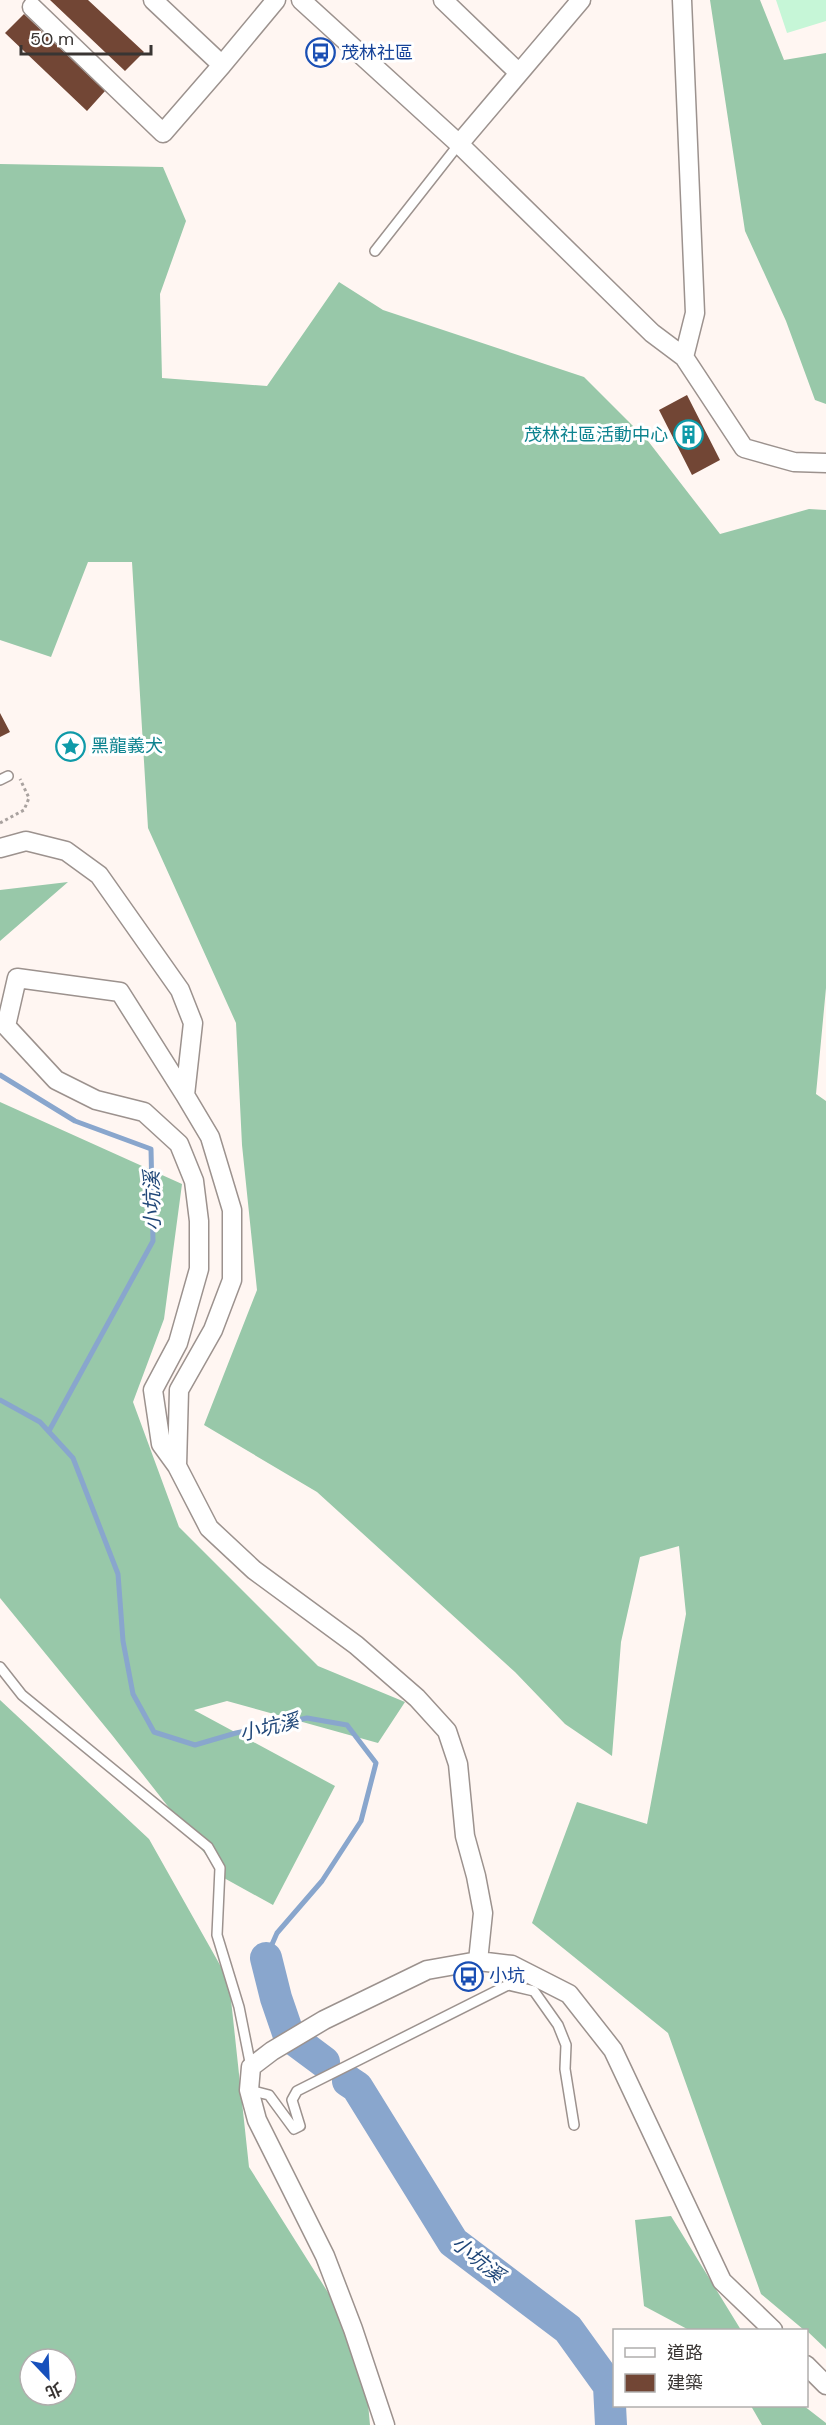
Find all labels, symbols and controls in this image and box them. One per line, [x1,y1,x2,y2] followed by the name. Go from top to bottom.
[21,18,152,56] scale bar
[30,27,74,51] text: 50 m
[304,37,336,69] bus stop icon: 茂林社區
[341,41,413,65] place label: 茂林社區
[673,419,705,451] building icon: 茂林社區活動中心
[524,423,668,447] place label: 茂林社區活動中心
[54,730,86,762] place icon: 黑龍義犬
[91,734,163,758] place label: 黑龍義犬
[138,1168,166,1231] water label: 小坑溪
[237,1707,304,1746] water label: 小坑溪
[452,1960,484,1992] bus stop icon: 小坑
[489,1964,525,1988] place label: 小坑
[447,2230,512,2290] water label: 小坑溪
[613,2329,808,2407] legend
[667,2341,703,2365] text: 道路
[18,2347,78,2407] north arrow
[667,2371,703,2395] text: 建築
[42,2378,65,2403] text: 北

